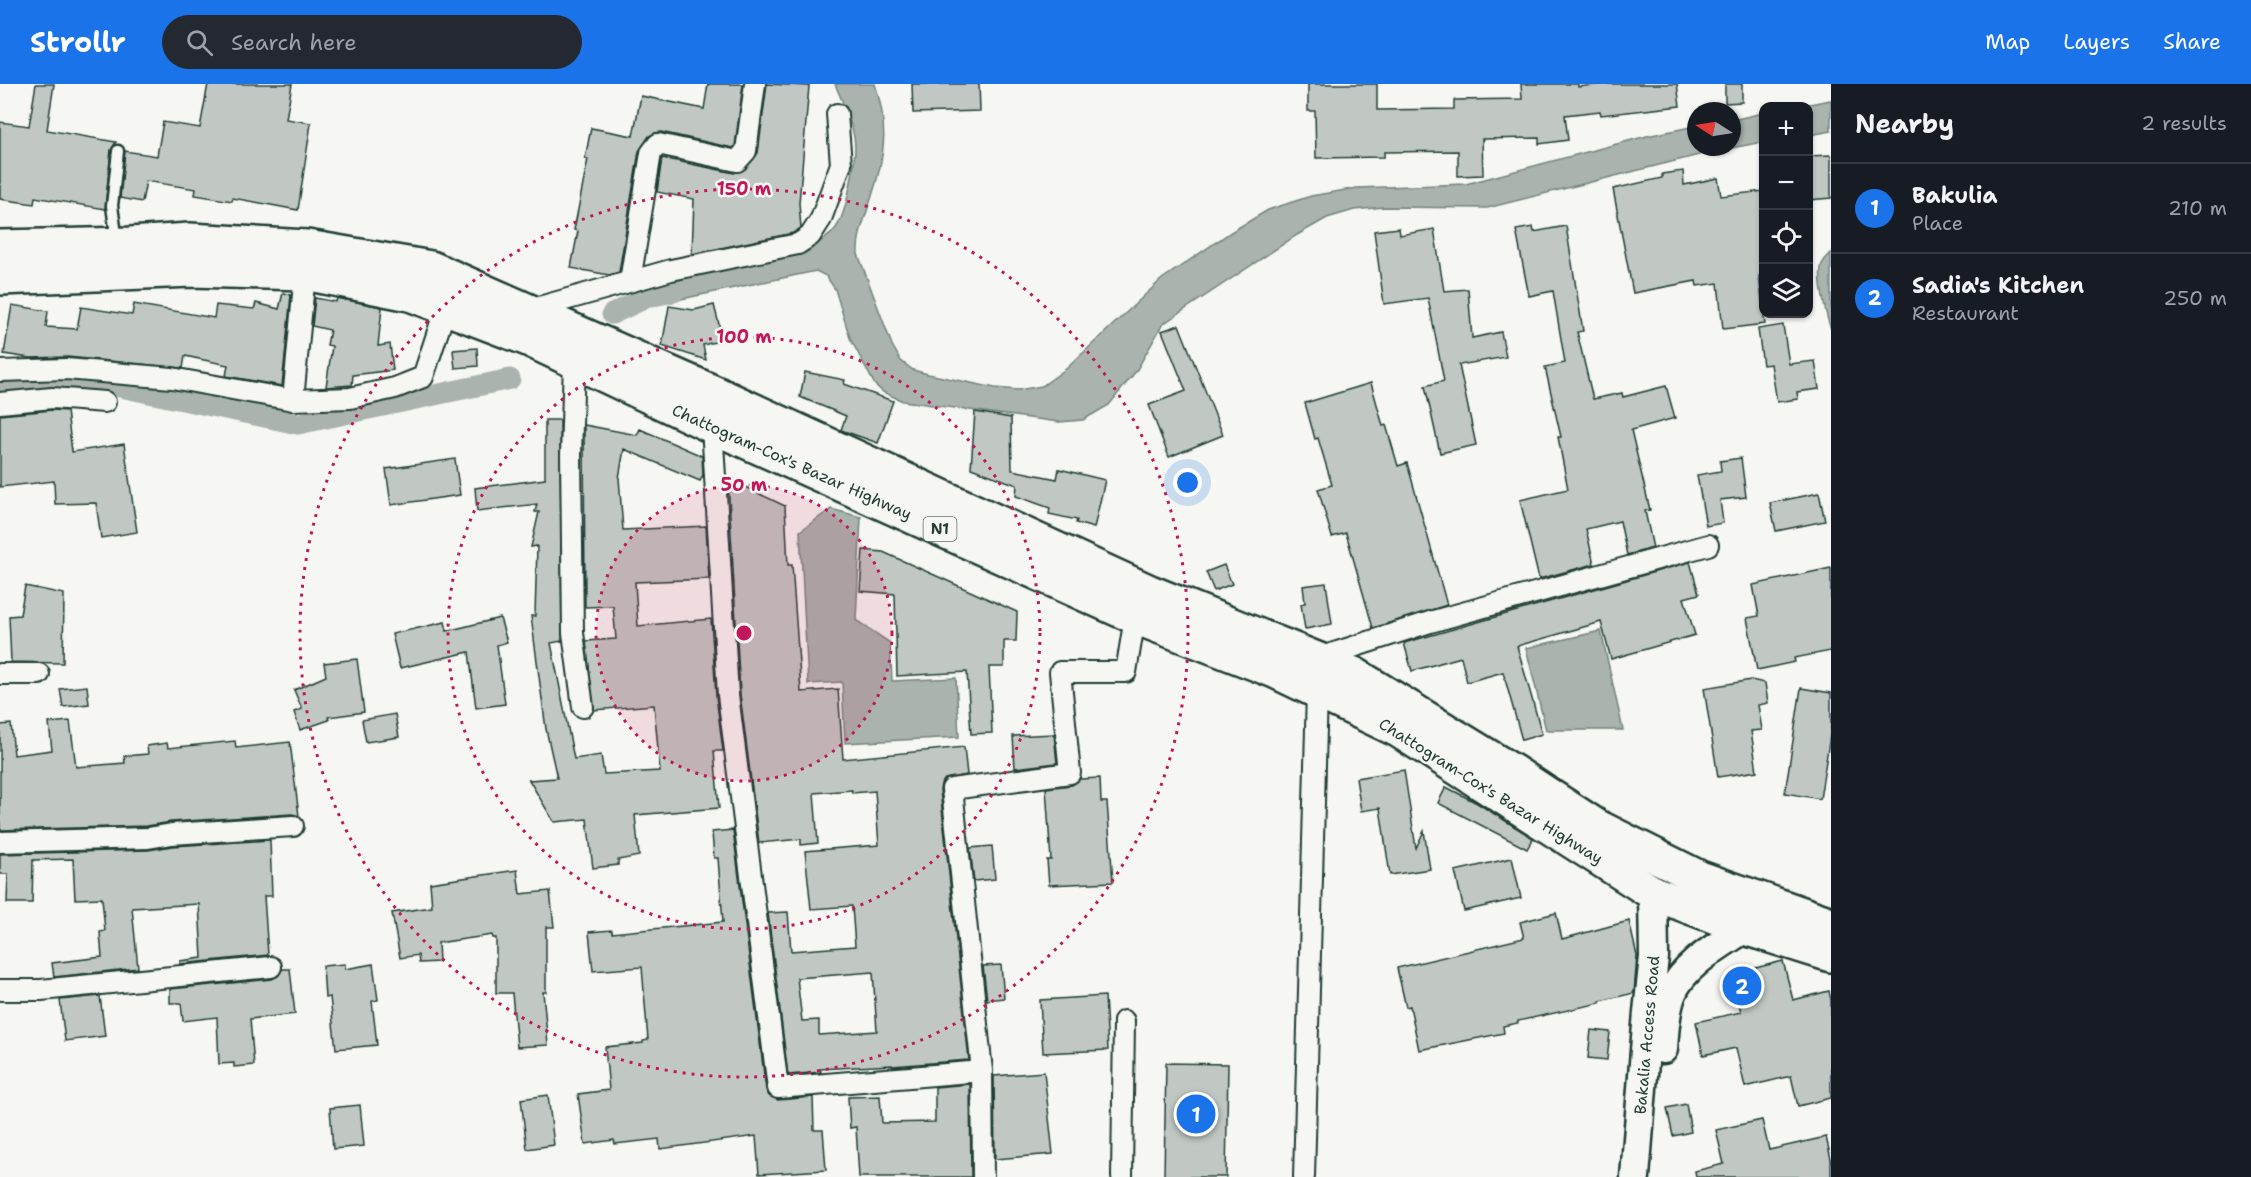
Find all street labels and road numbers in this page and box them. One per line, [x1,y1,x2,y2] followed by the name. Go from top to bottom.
[669,399,915,525] street label: Chattogram-Cox's Bazar Highway
[924,517,956,541] road number: N1
[1375,713,1607,869] street label: Chattogram-Cox's Bazar Highway
[1630,955,1664,1115] street label: Bakalia Access Road

